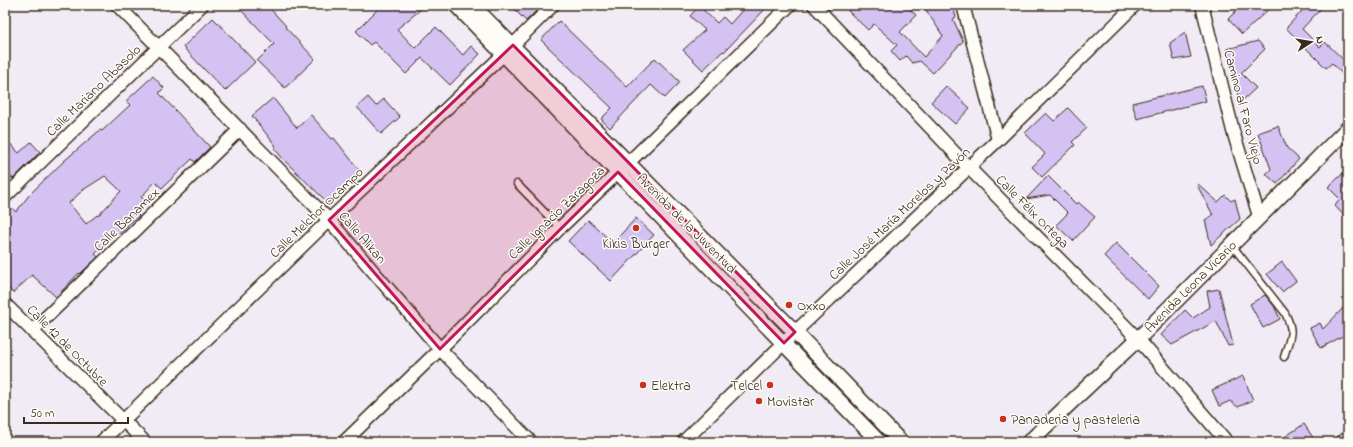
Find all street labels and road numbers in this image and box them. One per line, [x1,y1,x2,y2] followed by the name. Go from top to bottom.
[42,40,146,142] street label: Calle Mariano Abasolo
[1217,48,1268,167] street label: Camino al Faro Viejo
[824,143,976,286] street label: Calle José María Morelos y Pavón
[504,161,611,266] street label: Calle Ignacio Zaragoza
[265,163,369,264] street label: Calle Melchor Ocampo
[631,169,741,279] street label: Avenida de la Juventud
[990,170,1074,254] street label: Calle Félix Ortega
[89,183,165,257] street label: Calle Banamex
[333,207,391,269] street label: Calle Alikan
[1140,236,1242,338] street label: Avenida Leona Vicario
[21,300,113,392] street label: Calle 12 de Octubre

